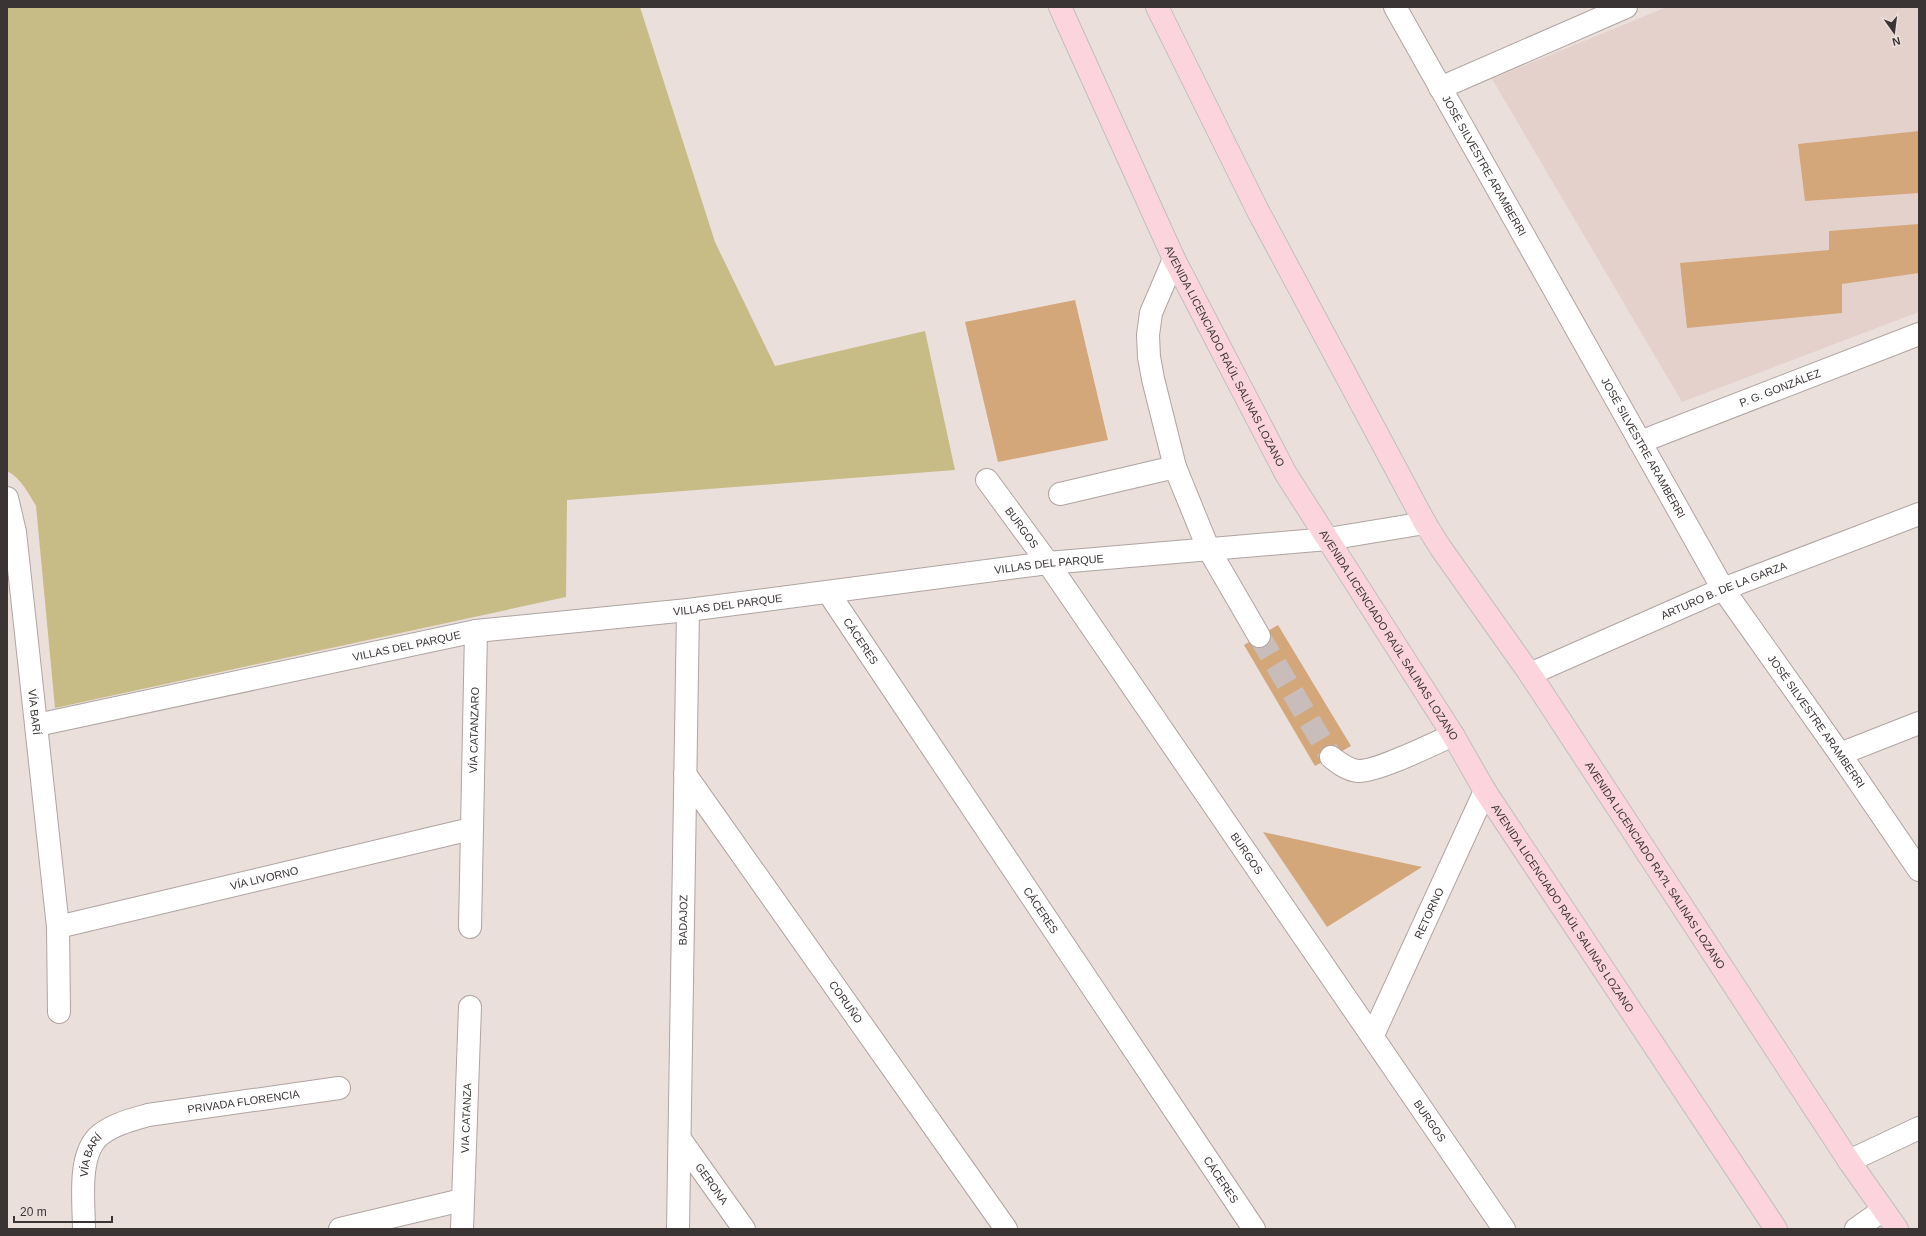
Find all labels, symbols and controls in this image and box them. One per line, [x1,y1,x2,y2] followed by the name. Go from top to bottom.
[1874,12,1914,52] north arrow
[1891,35,1902,48] text: N
[1440,93,1529,238] street label: JOSÉ SILVESTRE ARAMBERRI
[1163,244,1287,469] street label: AVENIDA LICENCIADO RAÚL SALINAS LOZANO
[1738,367,1822,409] street label: P. G. GONZÁLEZ
[1599,375,1688,520] street label: JOSÉ SILVESTRE ARAMBERRI
[1003,505,1041,550] street label: BURGOS
[1317,528,1461,742] street label: AVENIDA LICENCIADO RAÚL SALINAS LOZANO
[994,552,1104,576] street label: VILLAS DEL PARQUE
[1659,559,1789,622] street label: ARTURO B. DE LA GARZA
[672,592,783,617] street label: VILLAS DEL PARQUE
[841,616,881,667] street label: CÁCERES
[352,628,462,663] street label: VILLAS DEL PARQUE
[1766,653,1867,790] street label: JOSÉ SILVESTRE ARAMBERRI
[467,686,481,773] street label: VÍA CATANZARO
[26,689,43,736] street label: VÍA BARÍ
[1583,759,1728,971] street label: AVENIDA LICENCIADO RA?L SALINAS LOZANO
[1489,802,1636,1015] street label: AVENIDA LICENCIADO RAÚL SALINAS LOZANO
[1228,830,1265,877] street label: BURGOS
[229,864,300,892] street label: VÍA LIVORNO
[1021,885,1061,936] street label: CÁCERES
[1412,885,1446,941] street label: RETORNO
[677,894,689,946] street label: BADAJOZ
[827,979,865,1026] street label: CORUÑO
[459,1082,473,1153] street label: VIA CATANZA
[187,1088,301,1115] street label: PRIVADA FLORENCIA
[1411,1098,1448,1144] street label: BURGOS
[78,1130,105,1178] street label: VÍA BARÍ
[1201,1154,1241,1205] street label: CÁCERES
[693,1161,731,1207] street label: GERONA
[14,1198,112,1224] scale bar
[20,1205,47,1219] text: 20 m

